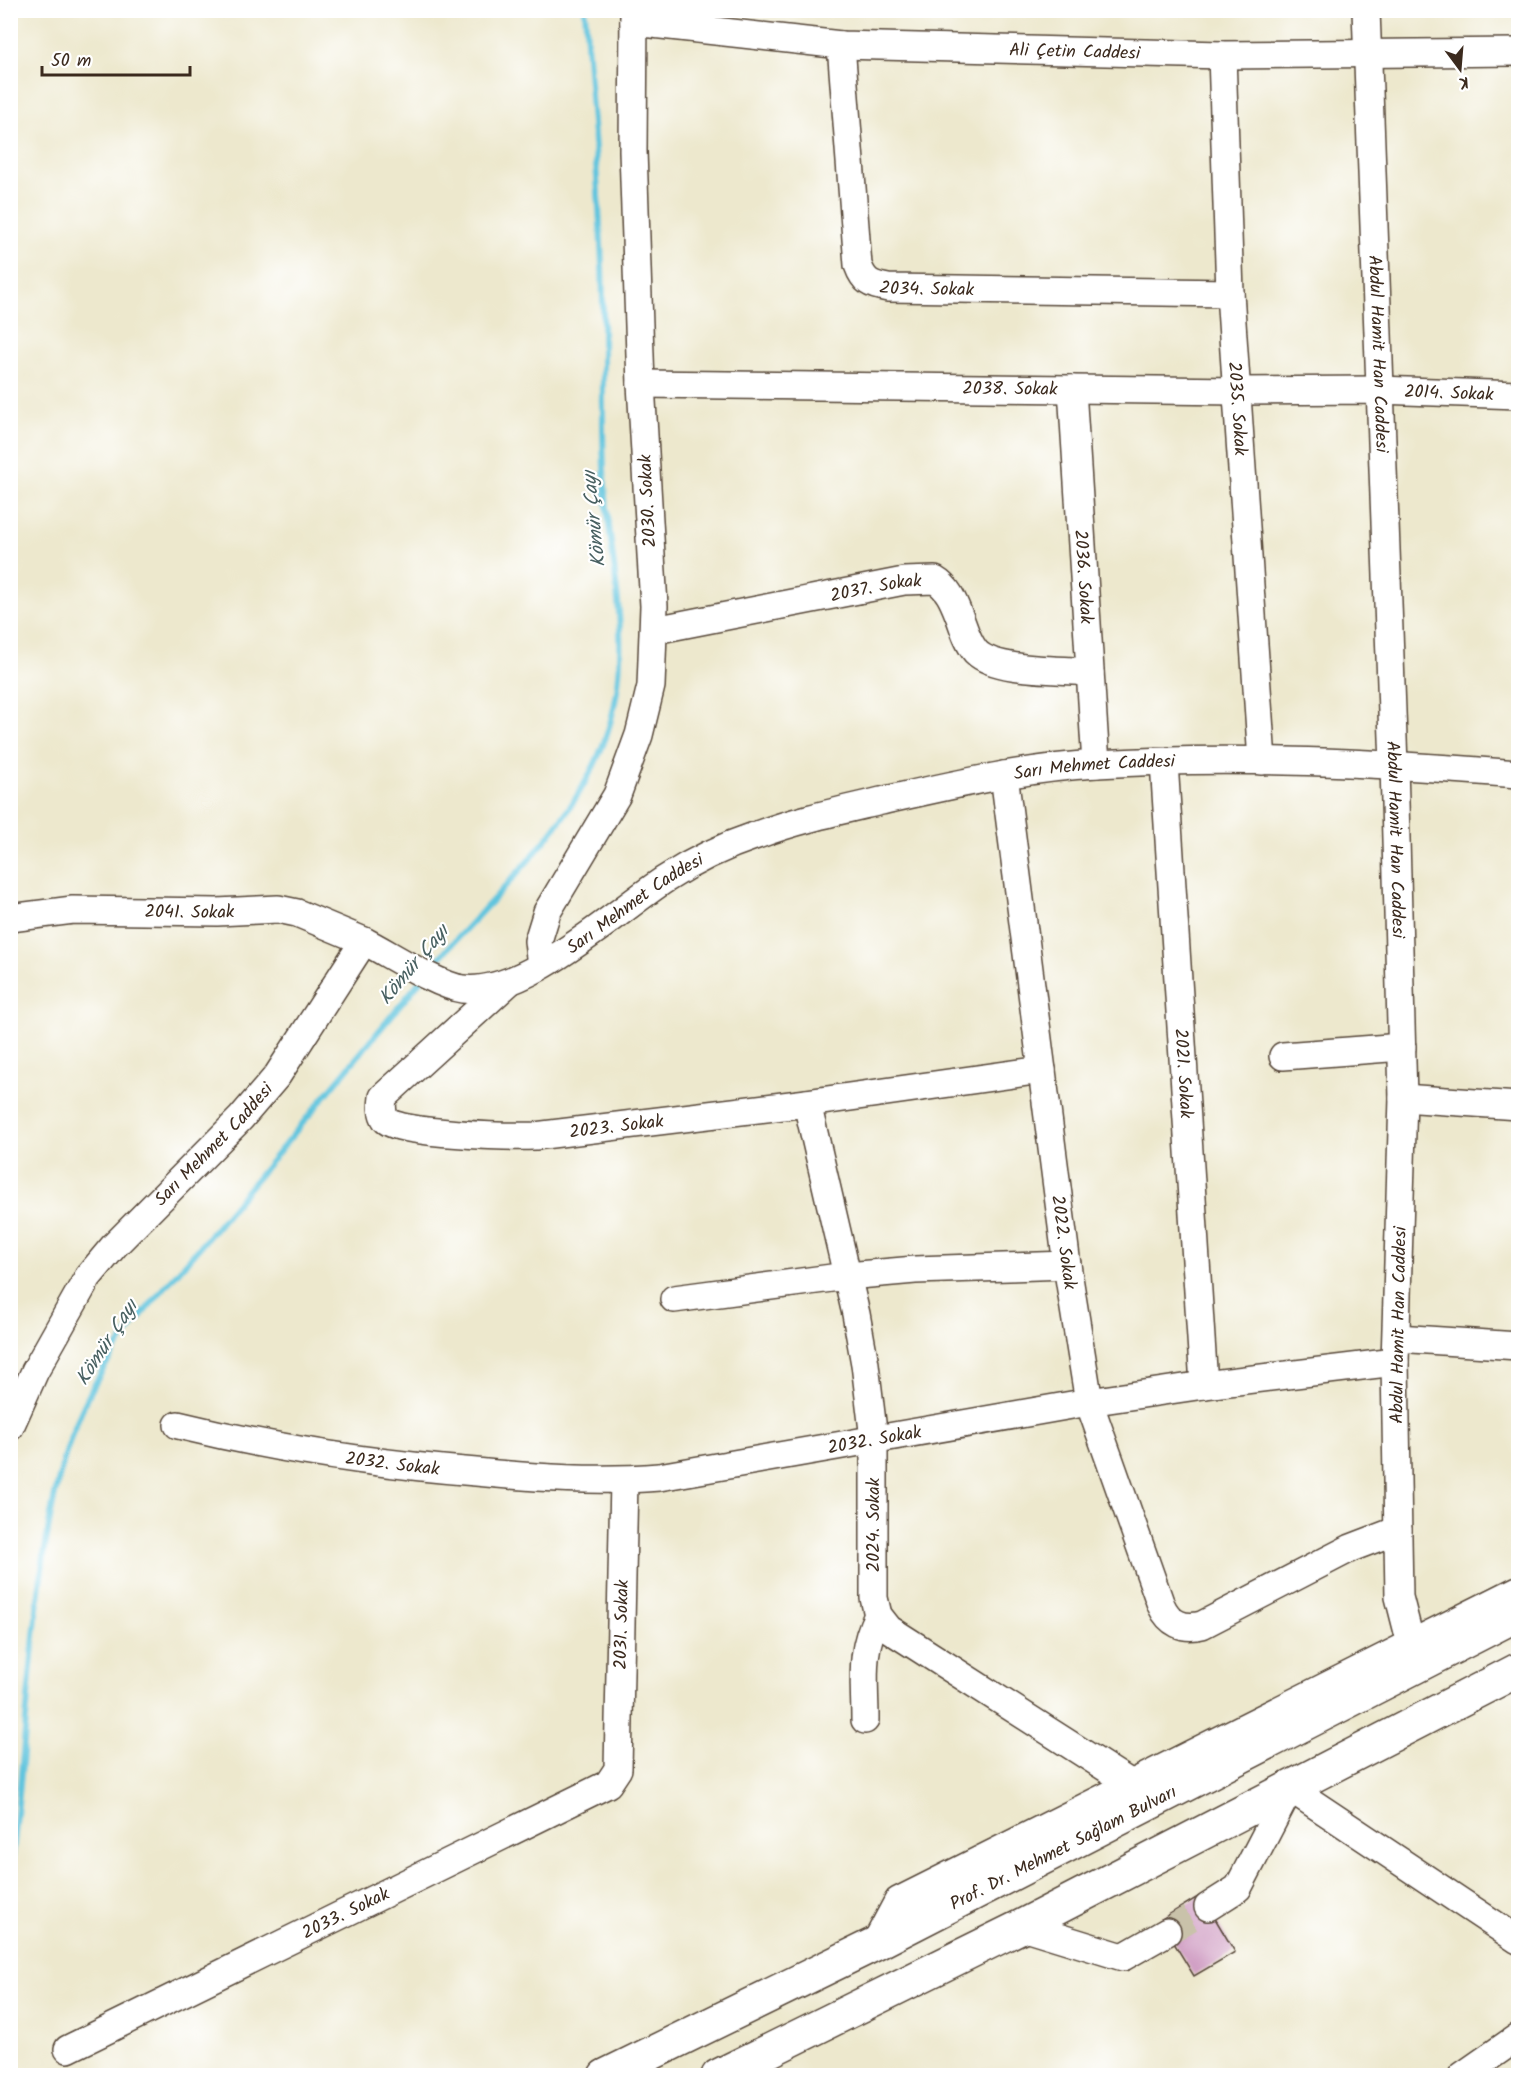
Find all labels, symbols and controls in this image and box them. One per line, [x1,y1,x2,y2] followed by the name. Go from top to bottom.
[1009,36,1141,69] street label: Ali Çetin Caddesi
[42,39,190,77] scale bar
[1430,39,1490,99] north arrow
[51,47,91,76] text: 50 m
[1455,69,1472,95] text: K
[1359,255,1395,454] street label: Abdul Hamit Han Caddesi
[877,274,975,305] street label: 2034. Sokak
[1219,361,1254,457] street label: 2035. Sokak
[962,375,1058,405] street label: 2038. Sokak
[1404,378,1495,410] street label: 2014. Sokak
[632,453,665,548] street label: 2030. Sokak
[574,467,616,569] water label: Kömür Çayı
[1065,529,1100,625] street label: 2036. Sokak
[828,567,923,611] street label: 2037. Sokak
[1377,740,1412,939] street label: Abdul Hamit Han Caddesi
[1012,748,1176,789] street label: Sarı Mehmet Caddesi
[561,846,710,962] street label: Sarı Mehmet Caddesi
[144,898,236,928] street label: 2041. Sokak
[371,916,459,1013] water label: Kömür Çayı
[1165,1028,1200,1120] street label: 2021. Sokak
[148,1076,282,1214] street label: Sarı Mehmet Caddesi
[568,1107,666,1148] street label: 2023. Sokak
[1042,1193,1084,1292] street label: 2022. Sokak
[1383,1225,1416,1424] street label: Abdul Hamit Han Caddesi
[68,1292,148,1392] water label: Kömür Çayı
[826,1418,924,1463] street label: 2032. Sokak
[343,1445,441,1485] street label: 2032. Sokak
[860,1477,889,1572] street label: 2024. Sokak
[607,1579,638,1670] street label: 2031. Sokak
[945,1778,1183,1919] street label: Prof. Dr. Mehmet Sağlam Bulvarı
[297,1880,395,1948] street label: 2033. Sokak

